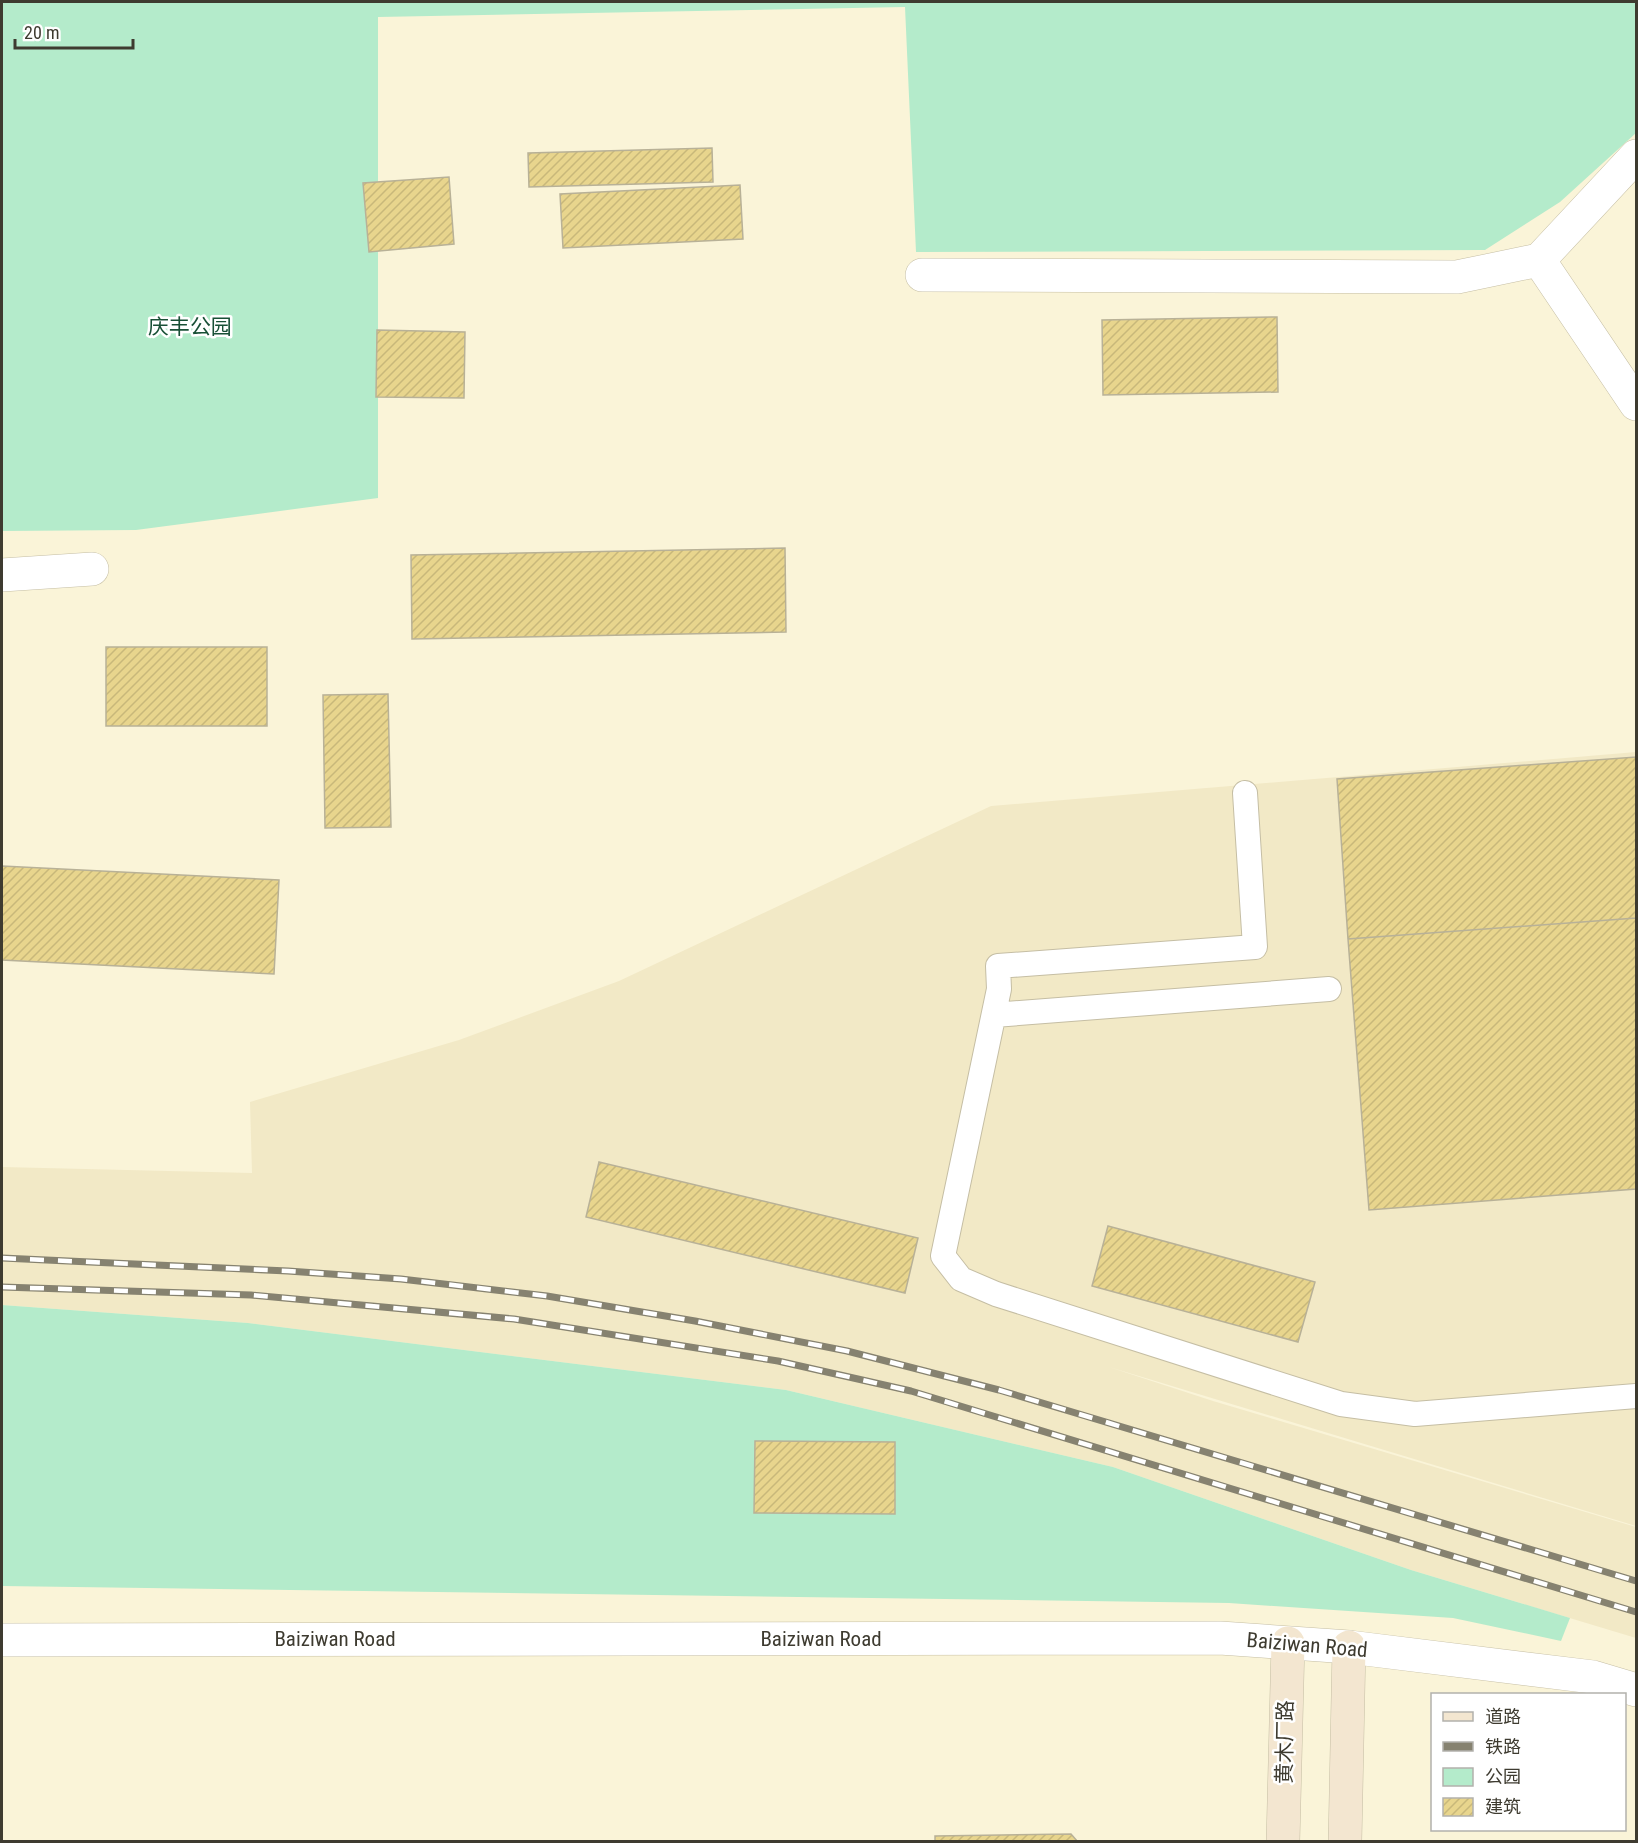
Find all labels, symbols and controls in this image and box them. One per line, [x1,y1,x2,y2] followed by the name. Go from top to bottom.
[15,12,134,50] scale bar
[24,22,59,43] text: 20 m
[148,315,232,339] park label: 庆丰公园
[274,1627,396,1651] street label: Baiziwan Road
[760,1627,882,1651] street label: Baiziwan Road
[1246,1628,1368,1662] street label: Baiziwan Road
[1431,1693,1626,1831] legend
[1272,1700,1298,1784] street label: 黄木厂路
[1485,1706,1521,1727] text: 道路
[1485,1736,1521,1757] text: 铁路
[1485,1766,1521,1787] text: 公园
[1485,1796,1521,1817] text: 建筑

